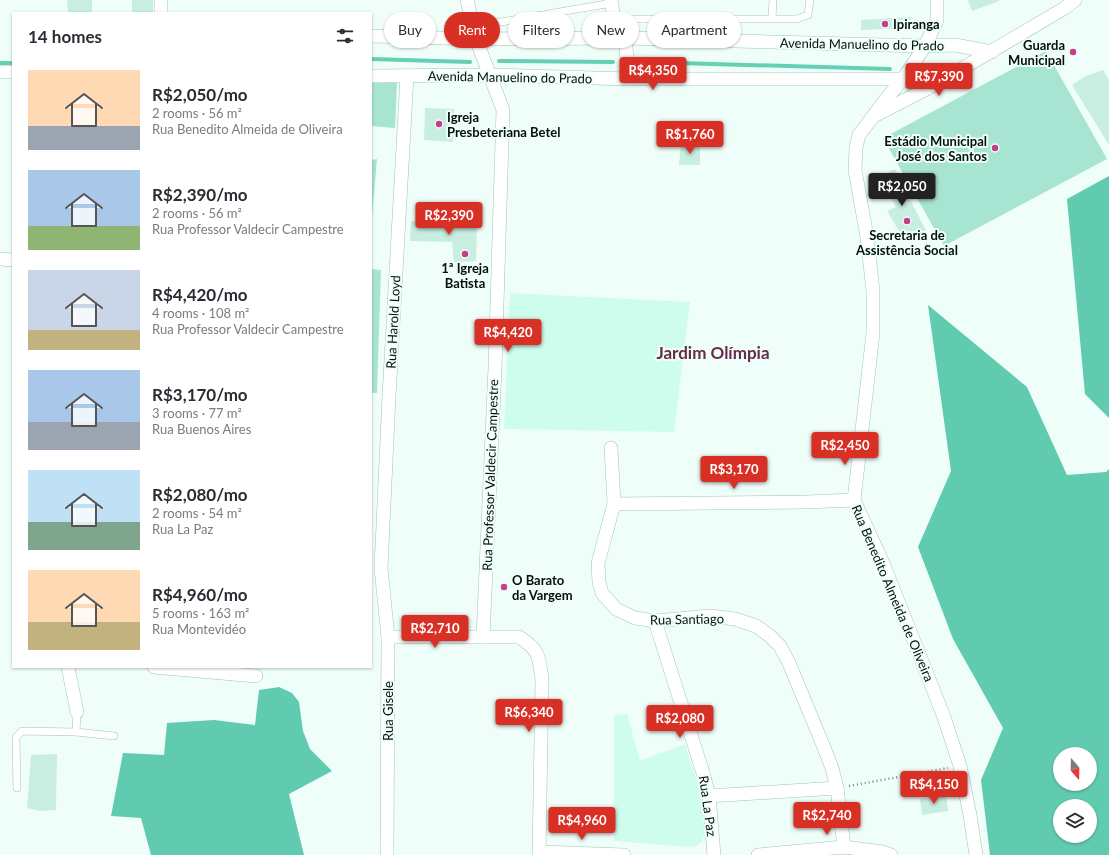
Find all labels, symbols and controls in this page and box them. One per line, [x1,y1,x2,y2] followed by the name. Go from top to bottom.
[384,12,436,48] chip: Buy
[444,12,500,48] chip: Rent
[508,12,574,48] chip: Filters
[582,12,639,48] chip: New
[647,12,741,48] chip: Apartment
[893,16,940,32] place label: Ipiranga
[880,19,890,29] marker: Ipiranga
[334,25,356,47] icon: filters
[28,26,102,47] text: 14 homes
[780,35,944,53] street label: Avenida Manuelino do Prado
[1008,37,1065,68] place label: Guarda Municipal
[1068,47,1078,57] marker: Guarda Municipal
[616,57,690,91] pin: R$4,350
[628,62,678,78] text: R$4,350
[902,63,976,97] pin: R$7,390
[428,68,592,86] street label: Avenida Manuelino do Prado
[914,68,964,84] text: R$7,390
[152,84,248,105] text: R$2,050/mo
[60,86,108,134] icon: home
[152,105,242,121] text: 2 rooms · 56 m²
[447,109,560,140] place label: Igreja Presbeteriana Betel
[434,119,444,129] marker: Igreja Presbeteriana Betel
[152,121,343,137] text: Rua Benedito Almeida de Oliveira
[653,121,727,155] pin: R$1,760
[665,126,715,142] text: R$1,760
[884,133,987,164] place label: Estádio Municipal José dos Santos
[990,143,1000,153] marker: Estádio Municipal José dos Santos
[865,173,939,207] pin: R$2,050
[877,178,927,194] text: R$2,050
[152,184,248,205] text: R$2,390/mo
[60,186,108,234] icon: home
[412,202,486,236] pin: R$2,390
[152,205,242,221] text: 2 rooms · 56 m²
[424,207,474,223] text: R$2,390
[902,216,912,226] marker: Secretaria de Assistência Social
[152,221,344,237] text: Rua Professor Valdecir Campestre
[855,227,958,258] place label: Secretaria de Assistência Social
[460,249,470,259] marker: 1ª Igreja Batista
[441,260,489,291] place label: 1ª Igreja Batista
[383,275,403,369] street label: Rua Harold Loyd
[152,284,248,305] text: R$4,420/mo
[60,286,108,334] icon: home
[152,305,249,321] text: 4 rooms · 108 m²
[471,319,545,353] pin: R$4,420
[152,321,344,337] text: Rua Professor Valdecir Campestre
[483,324,533,340] text: R$4,420
[656,342,770,363] district label: Jardim Olímpia
[479,379,501,571] street label: Rua Professor Valdecir Campestre
[152,384,248,405] text: R$3,170/mo
[60,386,108,434] icon: home
[152,405,242,421] text: 3 rooms · 77 m²
[152,421,251,437] text: Rua Buenos Aires
[808,432,882,466] pin: R$2,450
[820,437,870,453] text: R$2,450
[697,456,771,490] pin: R$3,170
[709,461,759,477] text: R$3,170
[152,484,248,505] text: R$2,080/mo
[60,486,108,534] icon: home
[848,502,938,684] street label: Rua Benedito Almeida de Oliveira
[152,505,242,521] text: 2 rooms · 54 m²
[152,521,213,537] text: Rua La Paz
[512,572,573,603] place label: O Barato da Vargem
[499,582,509,592] marker: O Barato da Vargem
[152,584,248,605] text: R$4,960/mo
[60,586,108,634] icon: home
[152,605,249,621] text: 5 rooms · 163 m²
[650,610,724,628] street label: Rua Santiago
[398,615,472,649] pin: R$2,710
[410,620,460,636] text: R$2,710
[152,621,246,637] text: Rua Montevidéo
[380,681,396,741] street label: Rua Gisele
[492,699,566,733] pin: R$6,340
[504,704,554,720] text: R$6,340
[643,705,717,739] pin: R$2,080
[655,710,705,726] text: R$2,080
[1053,747,1097,791] north arrow
[1053,747,1097,843] map controls
[897,771,971,805] pin: R$4,150
[696,775,720,838] street label: Rua La Paz
[909,776,959,792] text: R$4,150
[1053,799,1097,843] button: layers
[790,802,864,836] pin: R$2,740
[545,807,619,841] pin: R$4,960
[802,807,852,823] text: R$2,740
[557,812,607,828] text: R$4,960

